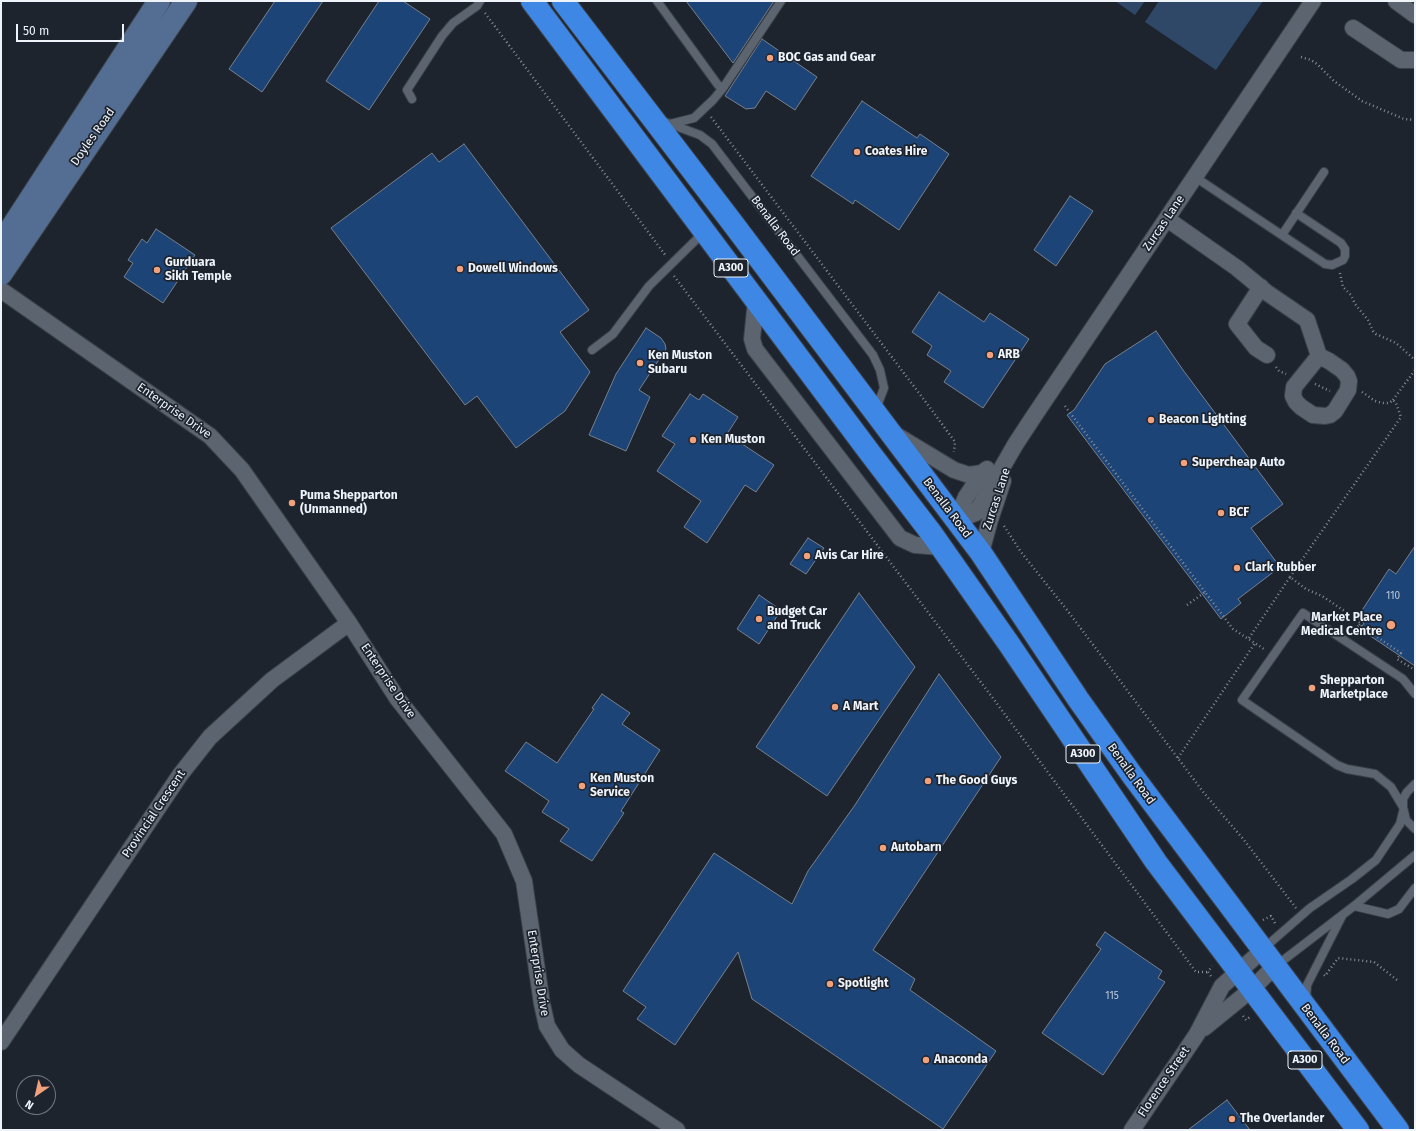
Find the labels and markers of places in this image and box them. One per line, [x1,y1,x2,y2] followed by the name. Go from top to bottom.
[778,51,875,65] place label: BOC Gas and Gear
[765,53,775,63] marker: BOC Gas and Gear
[865,145,927,159] place label: Coates Hire
[852,147,862,157] marker: Coates Hire
[165,256,232,284] place label: Gurduara Sikh Temple
[468,262,558,276] place label: Dowell Windows
[455,264,465,274] marker: Dowell Windows
[152,265,162,275] marker: Gurduara Sikh Temple
[998,348,1020,362] place label: ARB
[648,349,712,377] place label: Ken Muston Subaru
[985,350,995,360] marker: ARB
[635,358,645,368] marker: Ken Muston Subaru
[1159,413,1246,427] place label: Beacon Lighting
[1146,415,1156,425] marker: Beacon Lighting
[701,433,765,447] place label: Ken Muston
[688,435,698,445] marker: Ken Muston
[1192,456,1285,470] place label: Supercheap Auto
[1179,458,1189,468] marker: Supercheap Auto
[300,489,398,517] place label: Puma Shepparton (Unmanned)
[287,498,297,508] marker: Puma Shepparton (Unmanned)
[1229,506,1249,520] place label: BCF
[1216,508,1226,518] marker: BCF
[815,549,884,563] place label: Avis Car Hire
[802,551,812,561] marker: Avis Car Hire
[1245,561,1316,575] place label: Clark Rubber
[1232,563,1242,573] marker: Clark Rubber
[767,605,827,633] place label: Budget Car and Truck
[1301,611,1382,639] place label: Market Place Medical Centre
[754,614,764,624] marker: Budget Car and Truck
[1385,619,1397,631] marker: Market Place Medical Centre
[1320,674,1388,702] place label: Shepparton Marketplace
[1307,683,1317,693] marker: Shepparton Marketplace
[843,700,878,714] place label: A Mart
[830,702,840,712] marker: A Mart
[590,772,654,800] place label: Ken Muston Service
[936,774,1017,788] place label: The Good Guys
[923,776,933,786] marker: The Good Guys
[577,781,587,791] marker: Ken Muston Service
[891,841,942,855] place label: Autobarn
[878,843,888,853] marker: Autobarn
[838,977,889,991] place label: Spotlight
[825,979,835,989] marker: Spotlight
[934,1053,988,1067] place label: Anaconda
[921,1055,931,1065] marker: Anaconda
[1240,1112,1324,1126] place label: The Overlander
[1227,1114,1237,1124] marker: The Overlander

